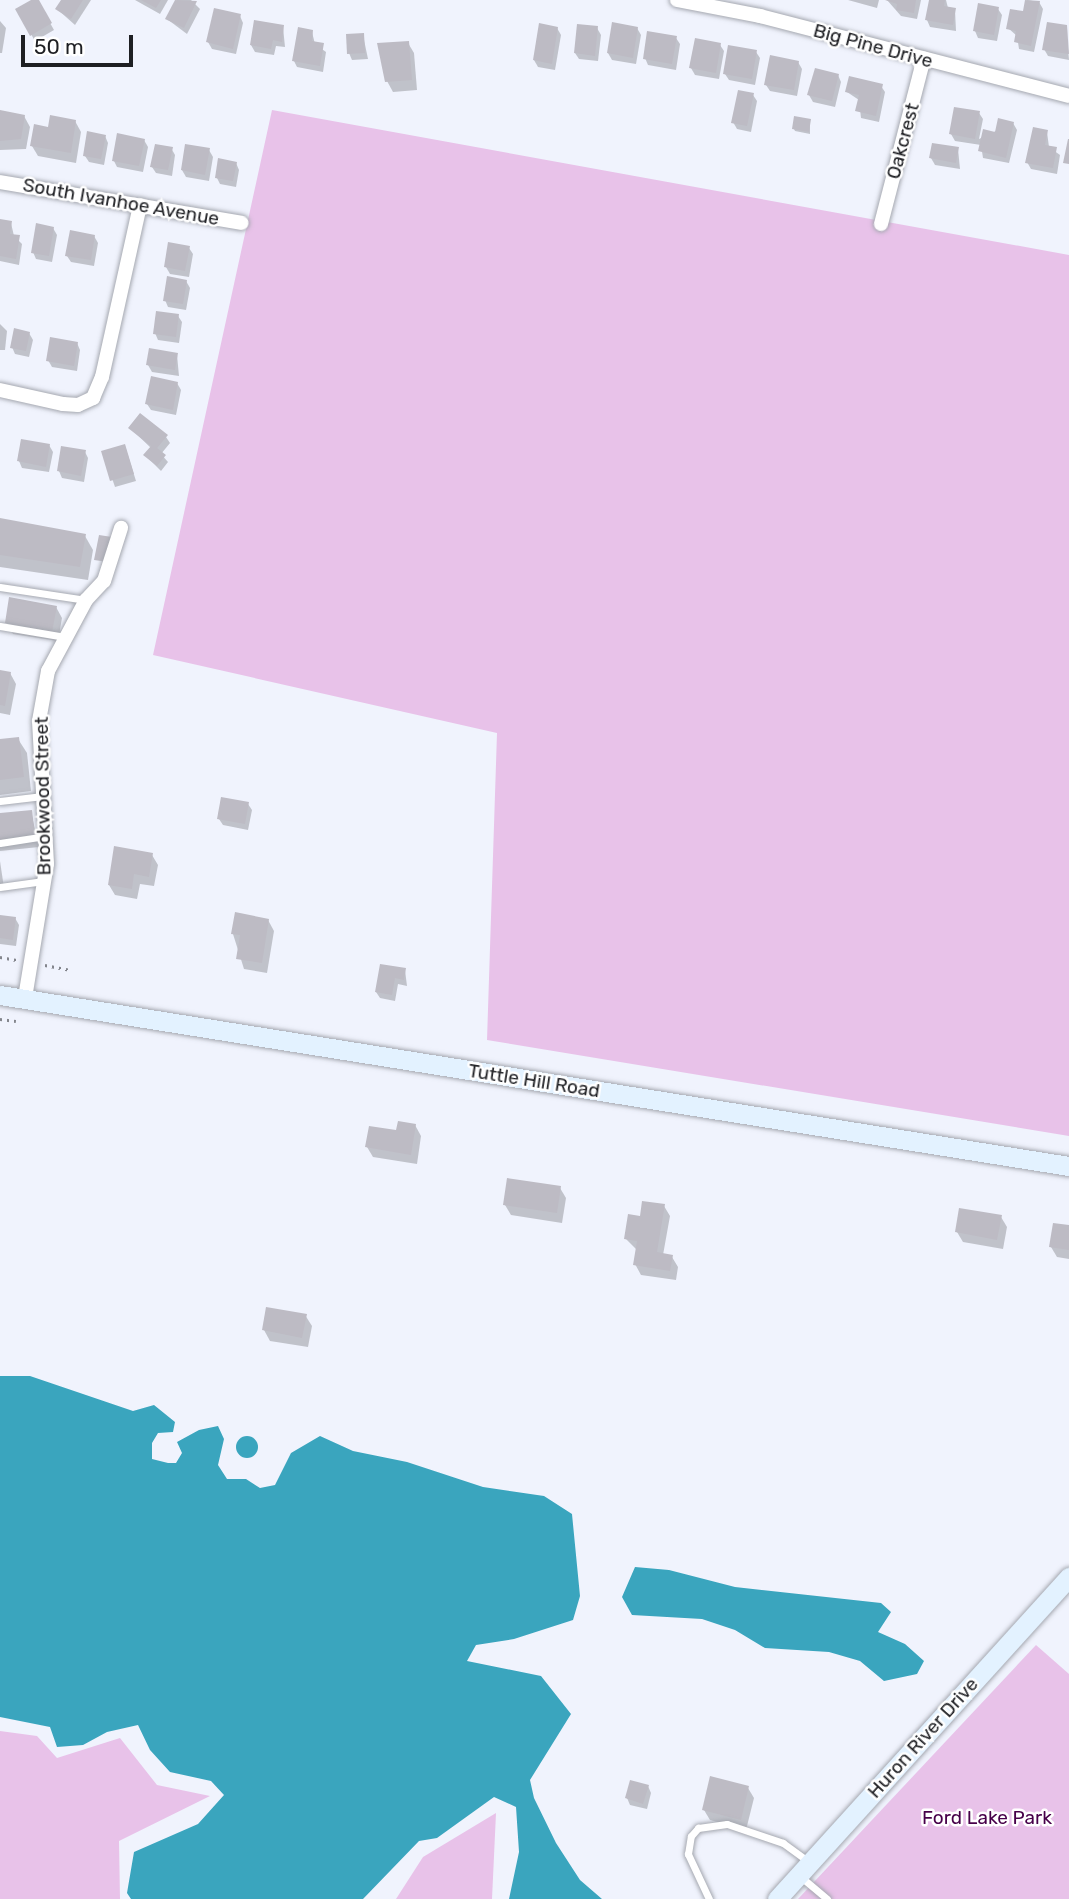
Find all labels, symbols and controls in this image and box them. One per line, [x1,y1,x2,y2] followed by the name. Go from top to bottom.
[811,19,935,73] street label: Big Pine Drive
[24,21,136,65] scale bar
[34,34,84,59] text: 50 m
[882,100,924,182] street label: Oakcrest
[21,173,221,231] street label: South Ivanhoe Avenue
[30,716,56,876] street label: Brookwood Street
[467,1059,601,1103] street label: Tuttle Hill Road
[863,1673,983,1803] street label: Huron River Drive
[922,1807,1052,1829] park label: Ford Lake Park

